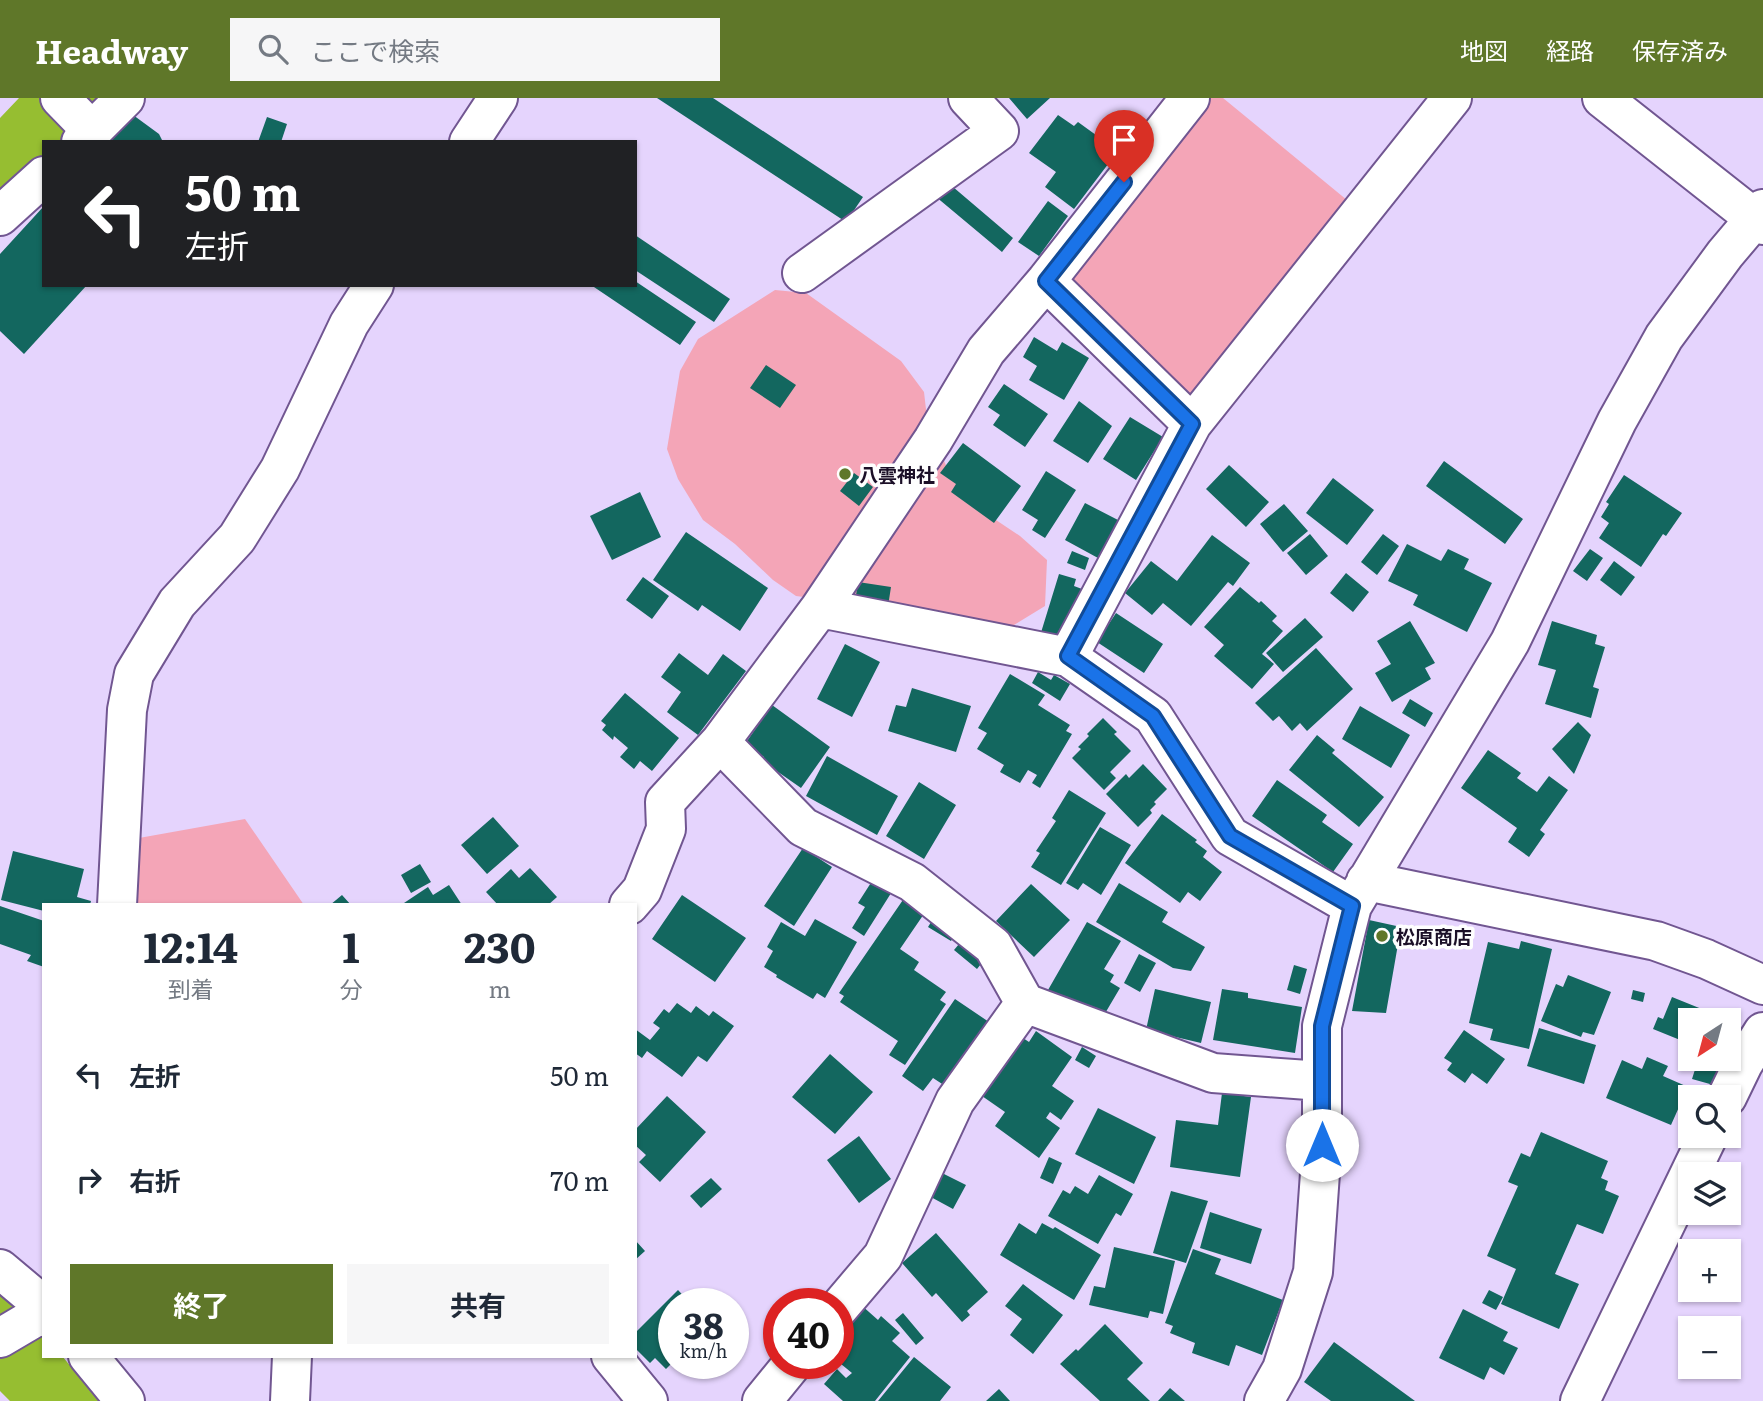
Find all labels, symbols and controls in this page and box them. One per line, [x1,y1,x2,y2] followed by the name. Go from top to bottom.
[230,18,720,81] search box
[35,25,188,74] text: Headway
[254,30,292,68] icon: search
[310,30,440,69] text: ここで検索
[1460,32,1508,67] text: 地図
[1546,32,1594,67] text: 経路
[1632,32,1728,67] text: 保存済み
[1094,110,1154,182] pin
[1105,121,1143,159] icon: arrive
[185,153,301,226] text: 50 m
[70,168,161,259] icon: left
[185,220,249,268] text: 左折
[859,460,935,488] place label: 八雲神社
[837,466,853,482] marker: 八雲神社
[143,914,238,976] text: 12:14
[342,914,360,976] text: 1
[464,914,536,976] text: 230
[1396,922,1472,950] place label: 松原商店
[1374,928,1390,944] marker: 松原商店
[168,971,214,1005] text: 到着
[340,971,363,1005] text: 分
[489,971,511,1005] text: m
[1678,1008,1741,1071] north arrow
[1678,1008,1741,1379] map controls
[129,1055,181,1094] text: 左折
[550,1055,609,1094] text: 50 m
[70,1056,108,1094] icon: left
[1678,1085,1741,1148] button: search
[1285,1108,1359,1182] position arrow
[129,1160,181,1199] text: 右折
[550,1160,609,1199] text: 70 m
[70,1161,108,1199] icon: right
[1678,1162,1741,1225] button: layers
[1678,1239,1741,1302] button: +
[70,1264,333,1344] button: 終了
[347,1264,609,1344] button: 共有
[763,1288,854,1379] speed limit sign: 40
[683,1298,724,1350] text: 38
[1678,1316,1741,1379] button: −
[680,1337,727,1364] text: km/h

